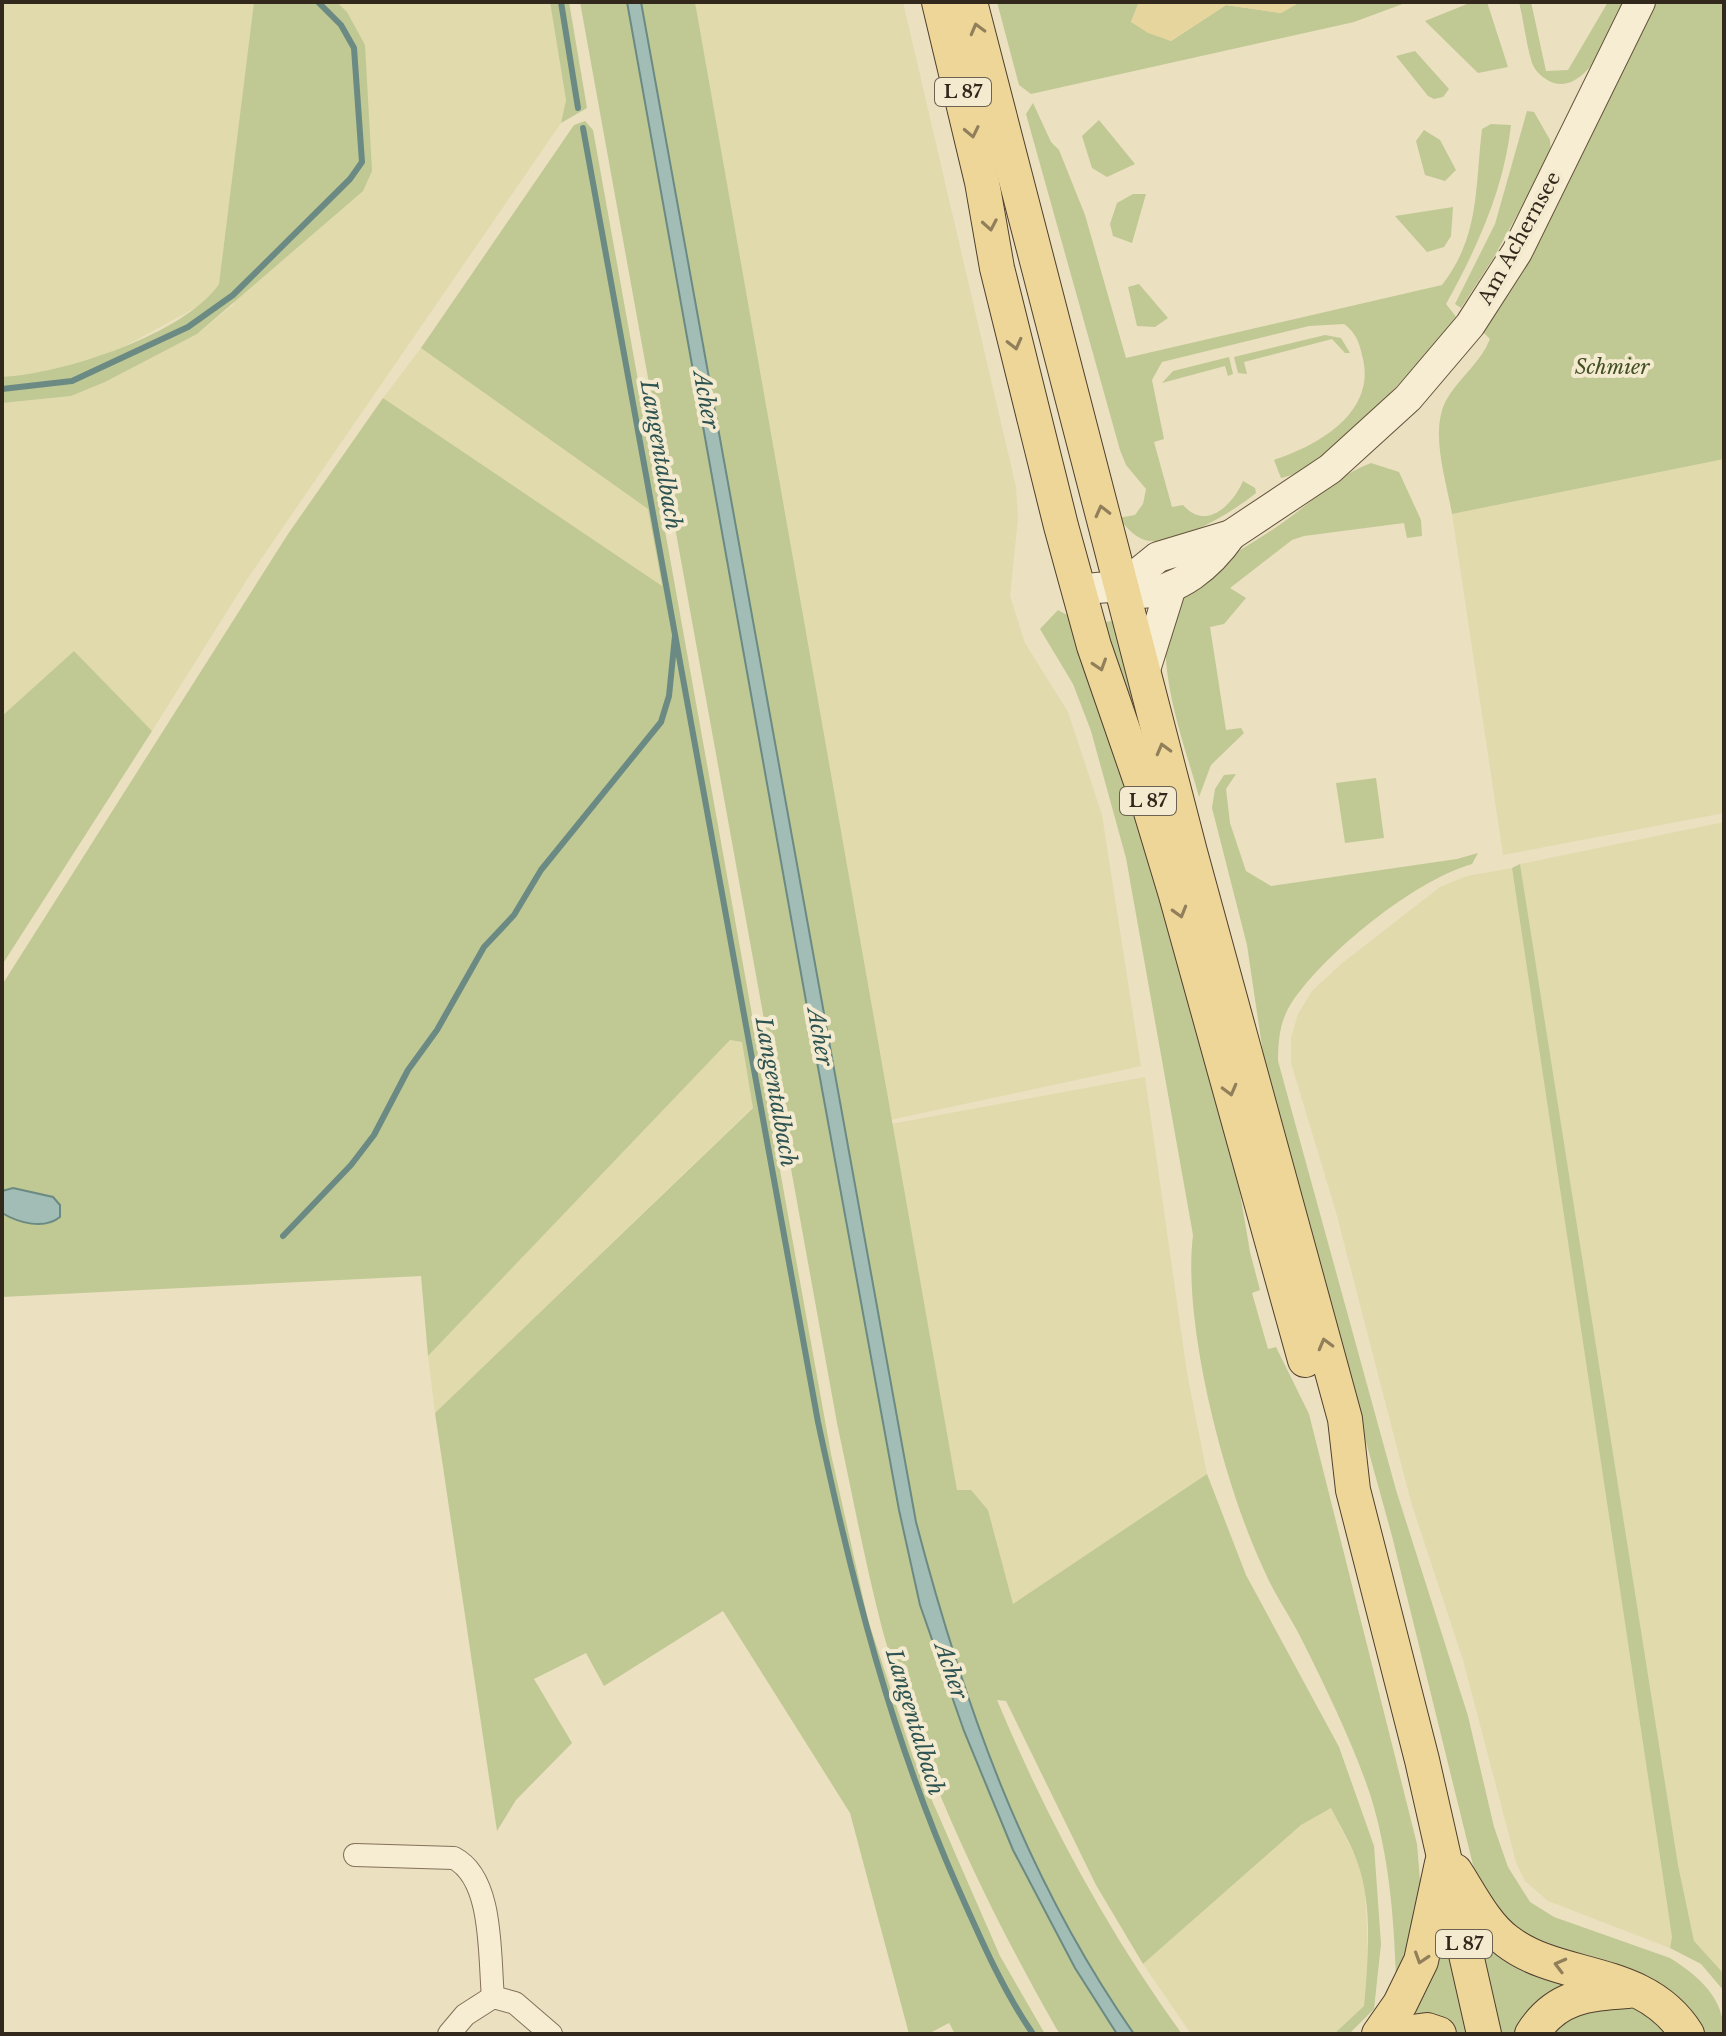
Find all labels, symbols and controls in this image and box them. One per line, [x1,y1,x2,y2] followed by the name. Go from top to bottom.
[970,22,987,36] one-way arrow
[935,78,991,106] road number: L 87
[963,125,980,138] one-way arrow
[1472,167,1565,310] street label: Am Achernsee
[980,218,997,232] one-way arrow
[1006,337,1023,350] one-way arrow
[1575,355,1650,379] park label: Schmier
[687,366,724,432] water label: Acher
[634,377,687,532] water label: Langentalbach
[1094,505,1111,519] one-way arrow
[1091,658,1107,672] one-way arrow
[1156,743,1173,756] one-way arrow
[1120,787,1176,815] road number: L 87
[1171,905,1187,919] one-way arrow
[801,1003,838,1069] water label: Acher
[749,1014,802,1169] water label: Langentalbach
[1221,1082,1238,1096] one-way arrow
[1318,1337,1334,1351] one-way arrow
[928,1636,974,1704] water label: Acher
[880,1645,950,1798] water label: Langentalbach
[1436,1930,1492,1958] road number: L 87
[1415,1950,1431,1964] one-way arrow
[1554,1957,1568,1974] one-way arrow

